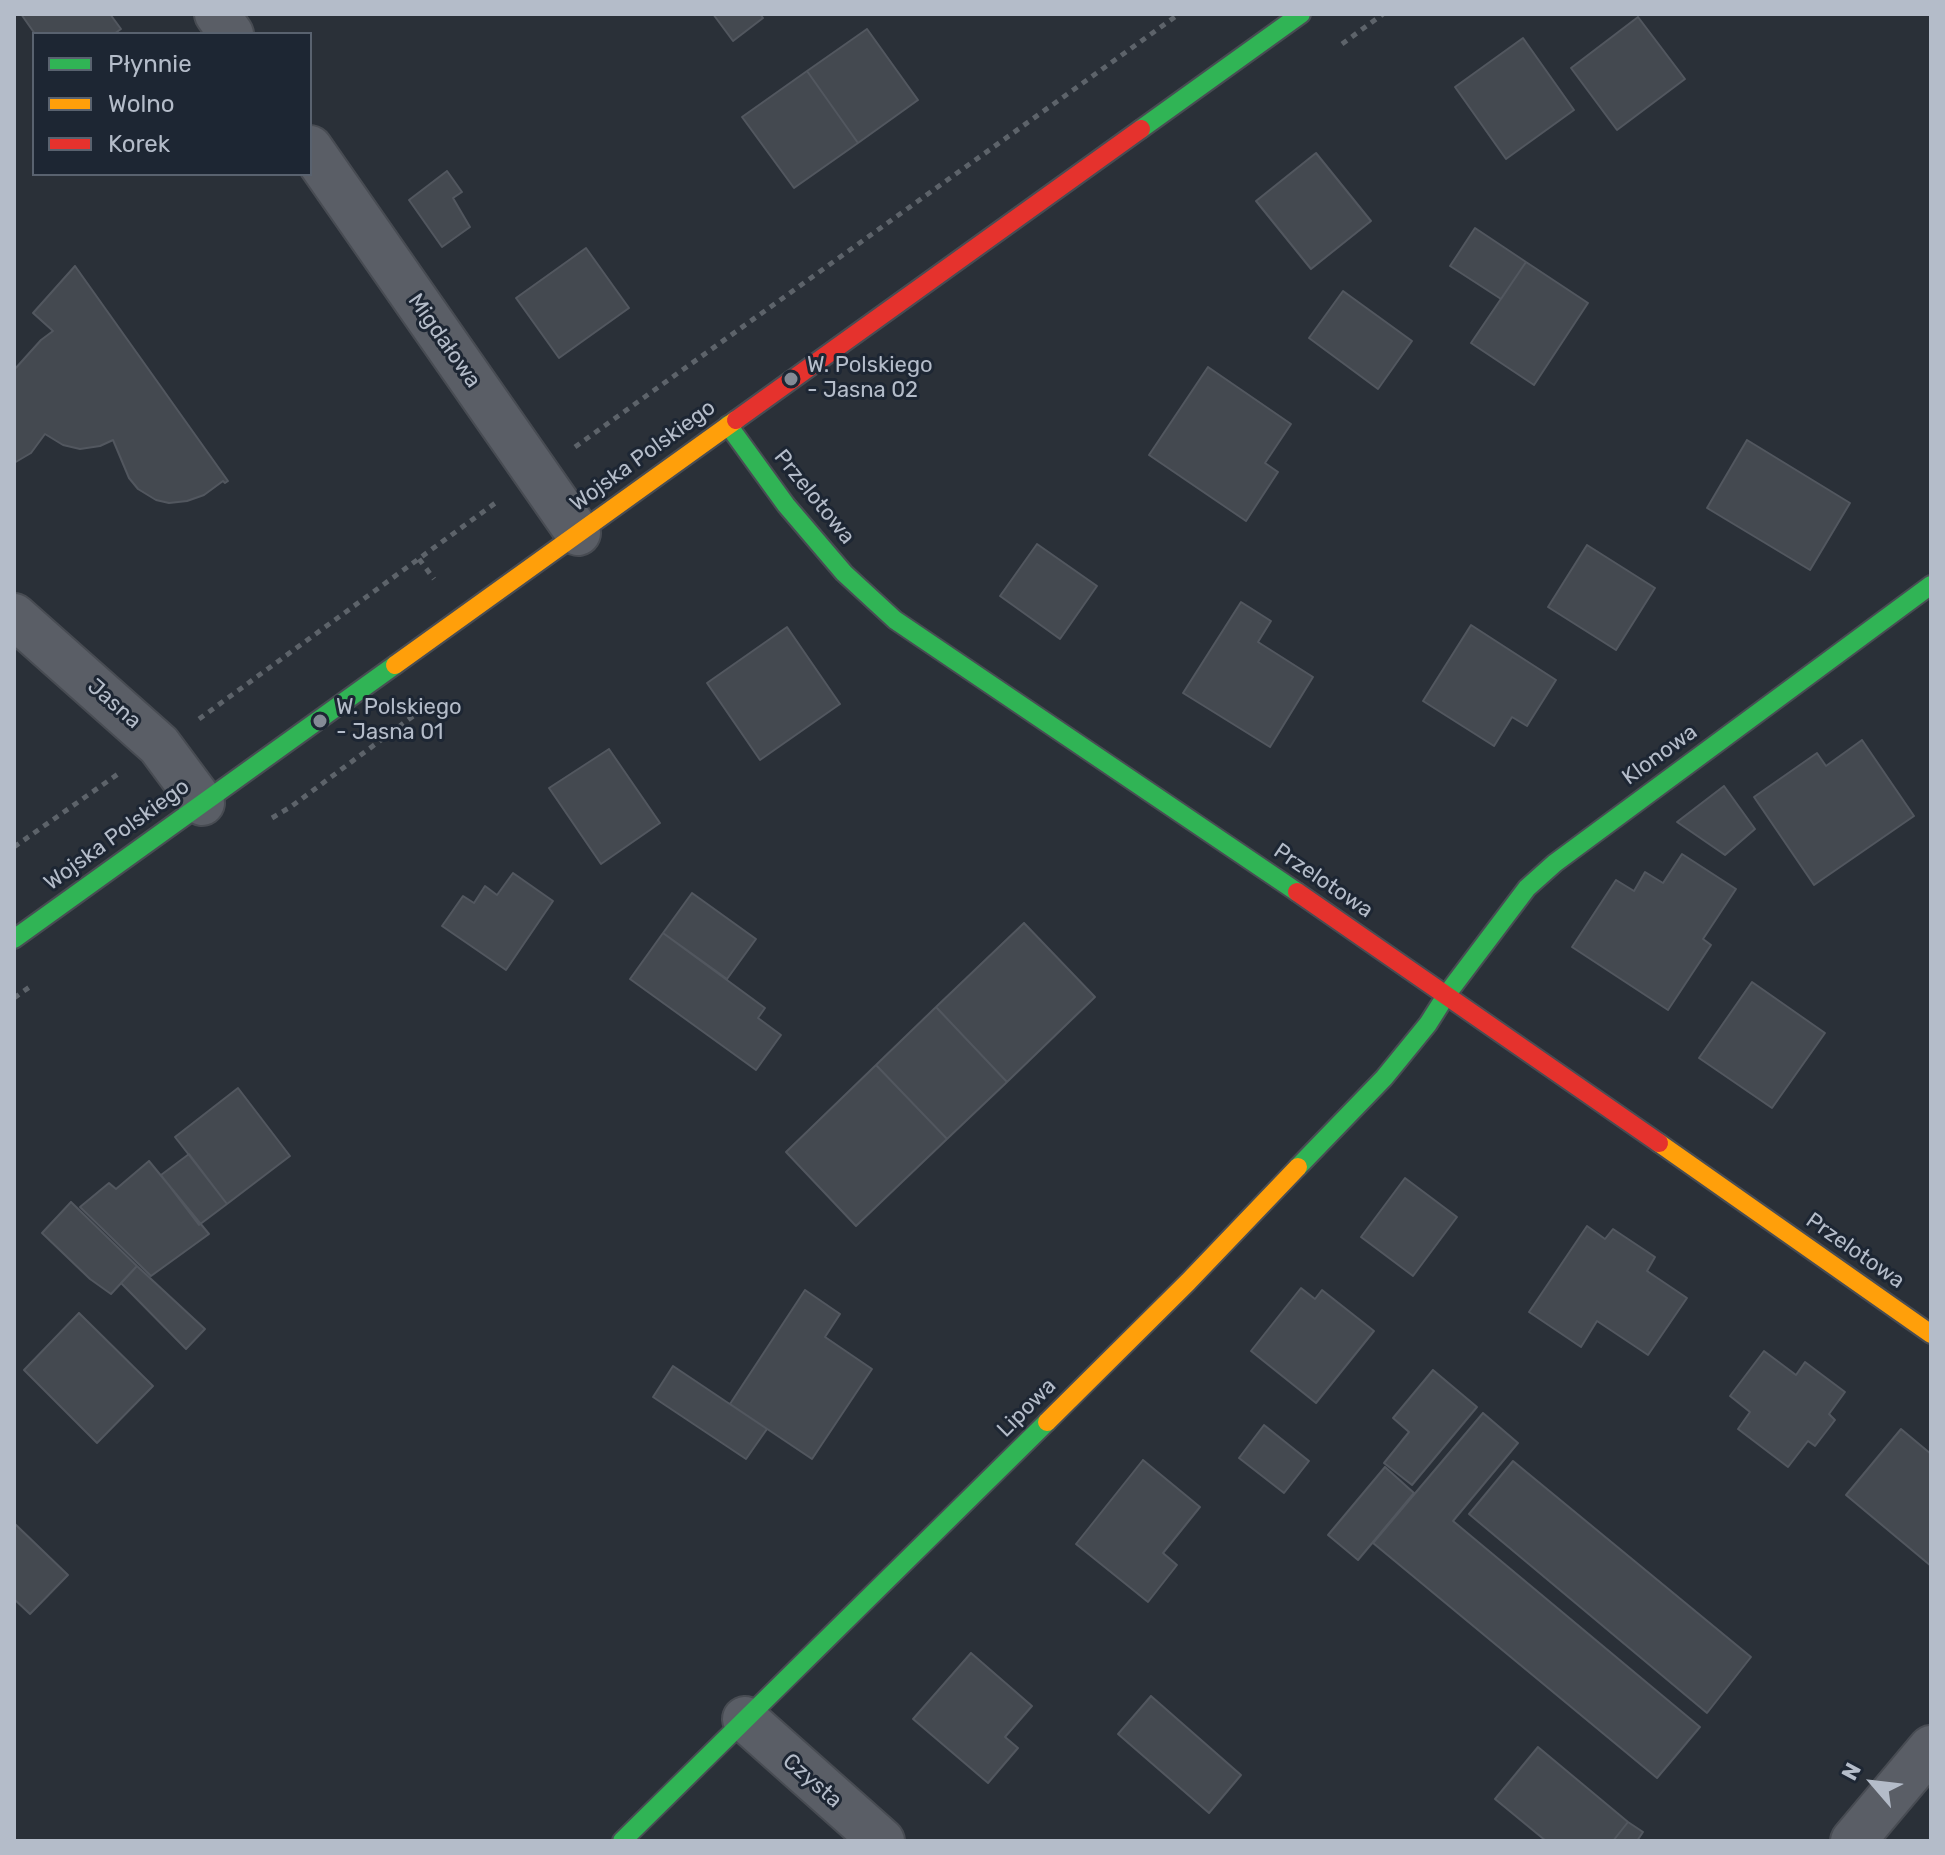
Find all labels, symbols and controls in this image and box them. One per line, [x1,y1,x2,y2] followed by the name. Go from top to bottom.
[32,32,312,176] legend
[108,50,192,78] text: Płynnie
[108,90,175,118] text: Wolno
[108,130,170,158] text: Korek
[402,289,486,393] street label: Migdałowa
[807,353,933,404] place label: W. Polskiego - Jasna 02
[782,370,800,388] marker: W. Polskiego - Jasna 02
[565,394,721,518] street label: Wojska Polskiego
[768,444,860,550] street label: Przelotowa
[82,673,146,735] street label: Jasna
[336,695,462,746] place label: W. Polskiego - Jasna 01
[311,712,329,730] marker: W. Polskiego - Jasna 01
[1617,719,1703,791] street label: Klonowa
[39,773,195,897] street label: Wojska Polskiego
[1268,838,1378,924] street label: Przelotowa
[1801,1207,1909,1295] street label: Przelotowa
[992,1373,1062,1443] street label: Lipowa
[1833,1743,1913,1823] north arrow
[777,1748,847,1814] street label: Czysta
[1836,1758,1867,1785] text: N

